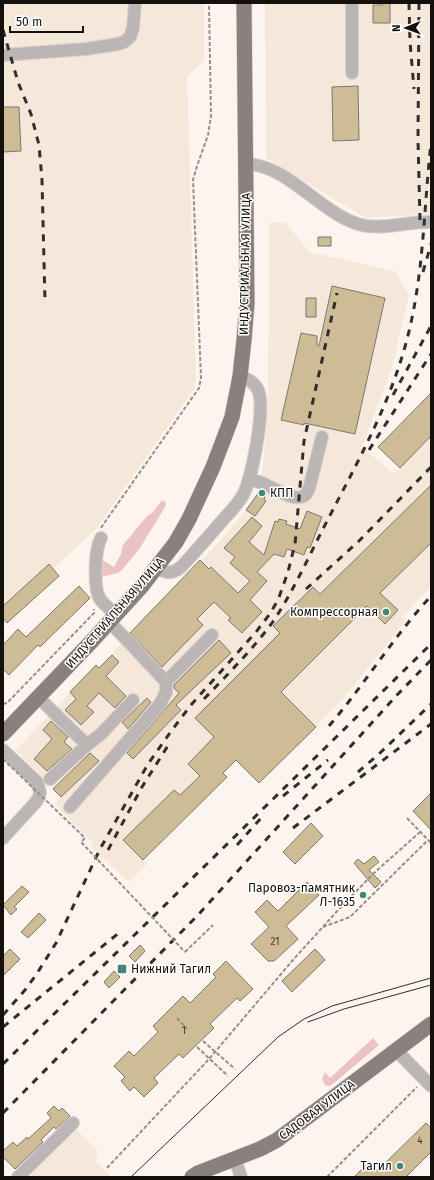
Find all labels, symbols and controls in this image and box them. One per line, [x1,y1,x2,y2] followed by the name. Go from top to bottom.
[10,8,83,34] scale bar
[386,8,426,48] north arrow
[16,15,42,29] text: 50 m
[390,24,403,32] text: N
[237,193,253,335] street label: ИНДУСТРИАЛЬНАЯ УЛИЦА
[270,486,293,500] place label: КПП
[257,488,267,498] marker: КПП
[63,555,167,671] street label: ИНДУСТРИАЛЬНАЯ УЛИЦА
[290,605,378,619] place label: Компрессорная
[381,607,391,617] marker: Компрессорная
[248,881,356,909] place label: Паровоз-памятник Л-1635
[358,890,368,900] marker: Паровоз-памятник Л-1635
[270,936,280,948] house number: 21
[131,962,211,976] place label: Нижний Тагил
[116,963,128,975] marker: Нижний Тагил
[182,1025,186,1037] house number: 1
[276,1077,358,1143] street label: САДОВАЯ УЛИЦА
[417,1135,423,1147] house number: 4
[361,1159,392,1173] place label: Тагил
[395,1161,405,1171] marker: Тагил

